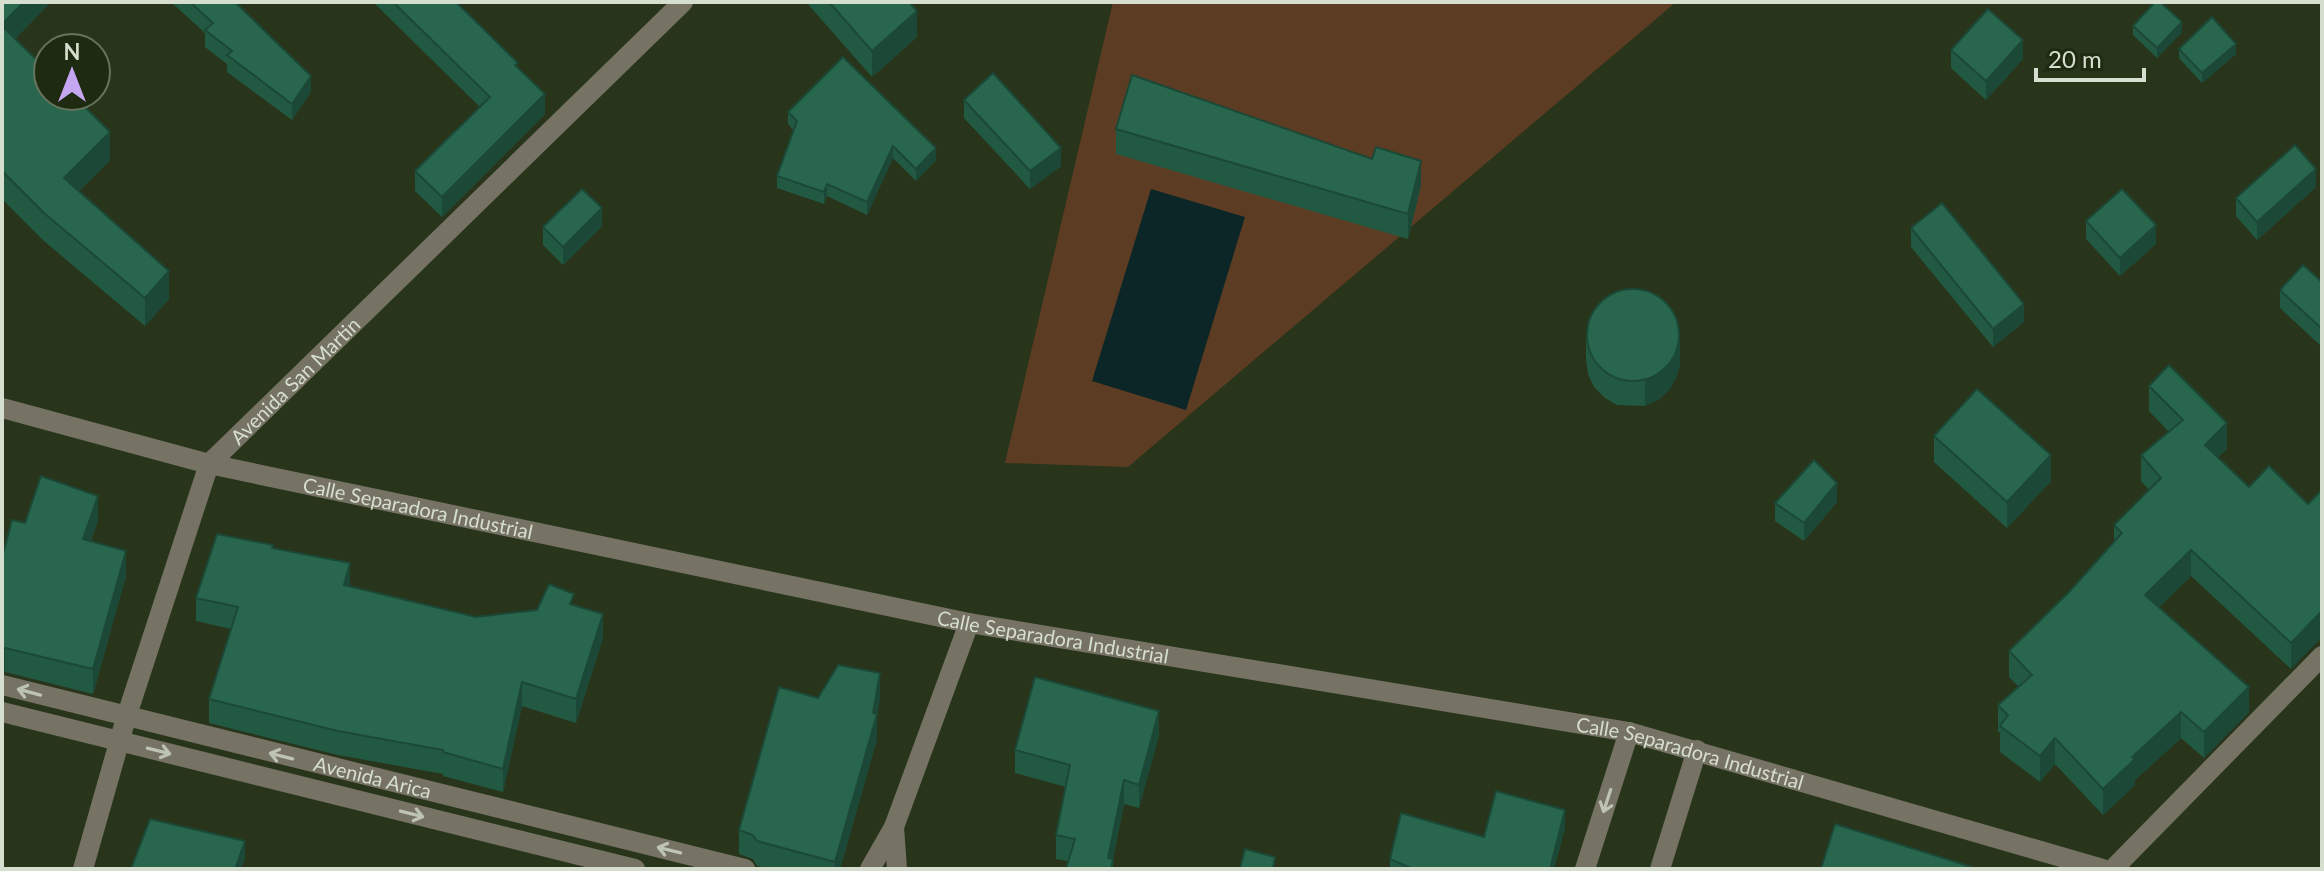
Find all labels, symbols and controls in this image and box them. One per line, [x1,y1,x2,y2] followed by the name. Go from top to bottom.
[32,32,112,112] north arrow
[2036,32,2144,82] scale bar
[64,38,80,65] text: N
[2048,44,2102,73] text: 20 m
[225,312,365,449] street label: Avenida San Martin
[301,472,535,543] street label: Calle Separadora Industrial
[935,605,1171,668] street label: Calle Separadora Industrial
[16,684,42,699] one-way arrow
[1575,712,1807,794] street label: Calle Separadora Industrial
[146,744,172,759] one-way arrow
[268,747,294,762] one-way arrow
[312,751,434,803] street label: Avenida Arica
[1599,787,1614,813] one-way arrow
[398,807,424,822] one-way arrow
[657,842,683,857] one-way arrow

